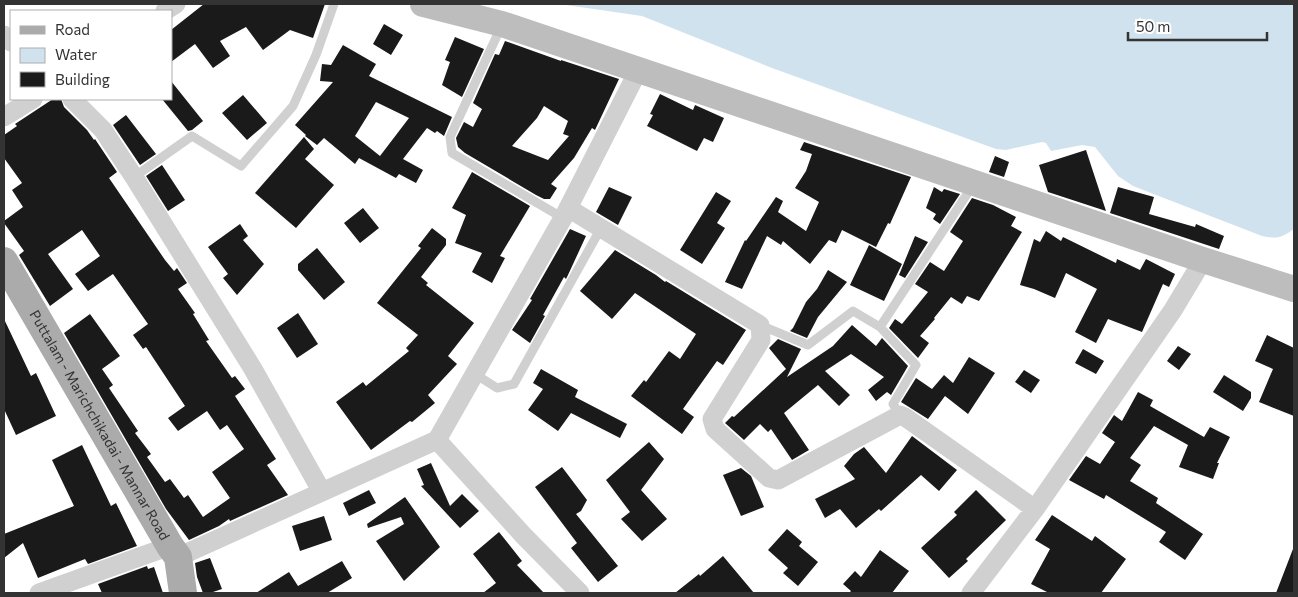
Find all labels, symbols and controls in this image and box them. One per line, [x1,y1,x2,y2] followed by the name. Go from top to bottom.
[10,10,172,100] legend
[1128,10,1267,42] scale bar
[1136,17,1170,35] text: 50 m
[55,20,90,38] text: Road
[55,45,97,63] text: Water
[55,70,110,88] text: Building
[26,307,174,543] street label: Puttalam - Marichchikadai - Mannar Road

